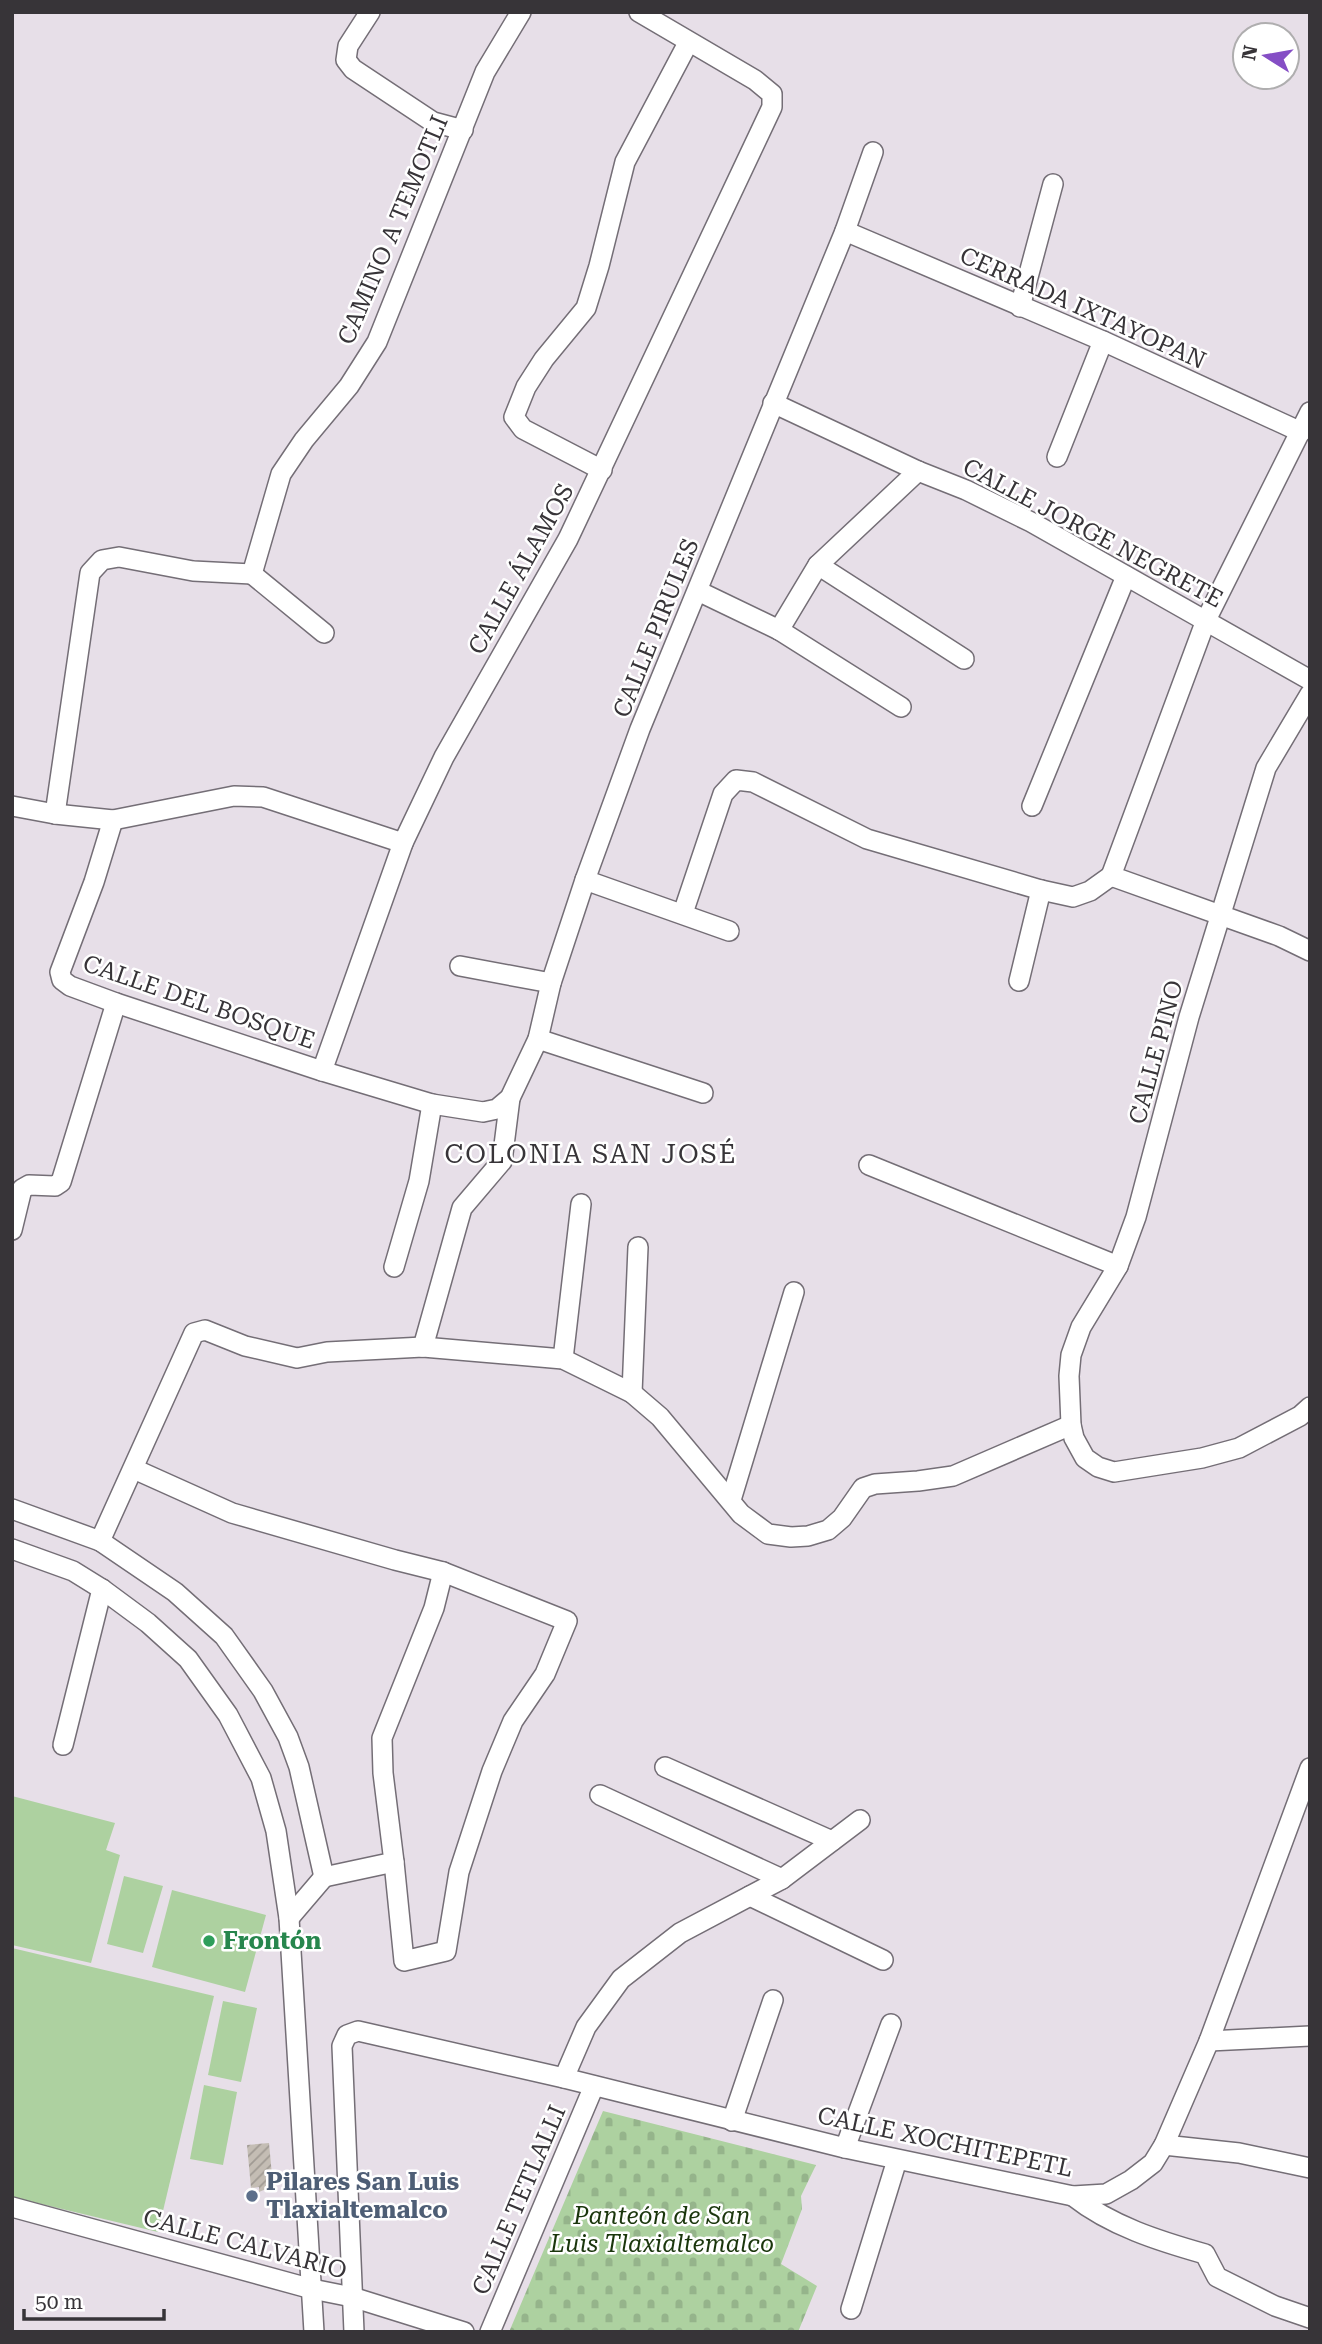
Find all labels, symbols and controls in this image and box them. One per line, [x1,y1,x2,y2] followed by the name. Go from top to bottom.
[1231,21,1301,91] north arrow
[1237,43,1263,62] text: N
[332,111,454,349] street label: CAMINO A TEMOTLI
[956,241,1210,375] street label: CERRADA IXTAYOPAN
[958,452,1228,614] street label: CALLE JORGE NEGRETE
[462,478,579,659] street label: CALLE ÁLAMOS
[607,535,705,721] street label: CALLE PIRULES
[79,949,319,1055] street label: CALLE DEL BOSQUE
[1123,977,1189,1127] street label: CALLE PINO
[445,1138,737,1169] district label: COLONIA SAN JOSÉ
[223,1927,321,1955] place label: Frontón
[201,1933,217,1949] marker: Frontón
[466,2101,572,2299] street label: CALLE TETLALLI
[815,2101,1075,2183] street label: CALLE XOCHITEPETL
[266,2168,459,2224] place label: Pilares San Luis Tlaxialtemalco
[244,2188,260,2204] marker: Pilares San Luis Tlaxialtemalco
[549,2202,774,2258] park label: Panteón de San Luis Tlaxialtemalco
[140,2203,350,2285] street label: CALLE CALVARIO
[24,2278,164,2322] scale bar
[35,2290,83,2314] text: 50 m

